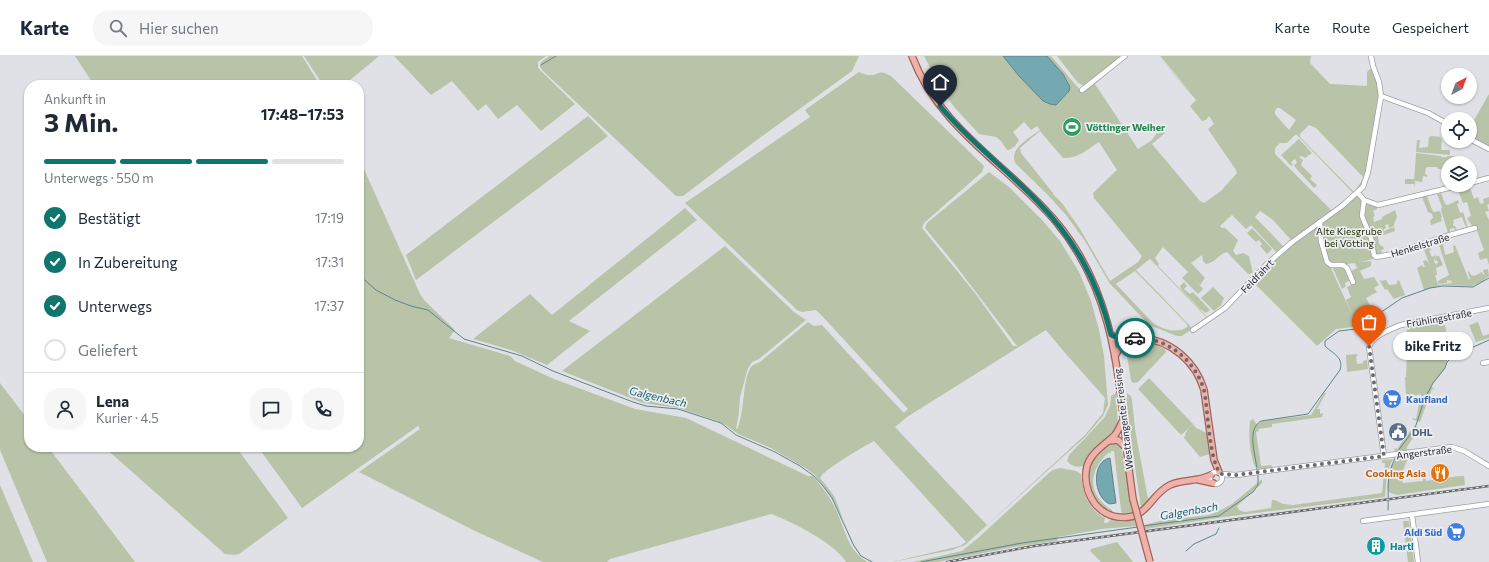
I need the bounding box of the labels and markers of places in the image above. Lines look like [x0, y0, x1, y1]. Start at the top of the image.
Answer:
pin [923, 65, 957, 106]
sports icon: Vöttinger Weiher [1061, 116, 1083, 138]
place label: Vöttinger Weiher [1086, 121, 1165, 133]
pin [1352, 305, 1386, 346]
callout: bike Fritz [1393, 332, 1473, 360]
supermarket icon: Kaufland [1381, 388, 1403, 410]
place label: Kaufland [1406, 393, 1448, 405]
public building icon: DHL [1387, 421, 1409, 443]
place label: DHL [1412, 426, 1433, 438]
restaurant icon: Cooking Asia [1429, 462, 1451, 484]
place label: Cooking Asia [1366, 467, 1426, 479]
supermarket icon: Aldi Süd [1445, 521, 1467, 543]
place label: Aldi Süd [1404, 526, 1442, 538]
building icon: Hartl [1365, 535, 1387, 557]
place label: Hartl [1390, 540, 1414, 552]

